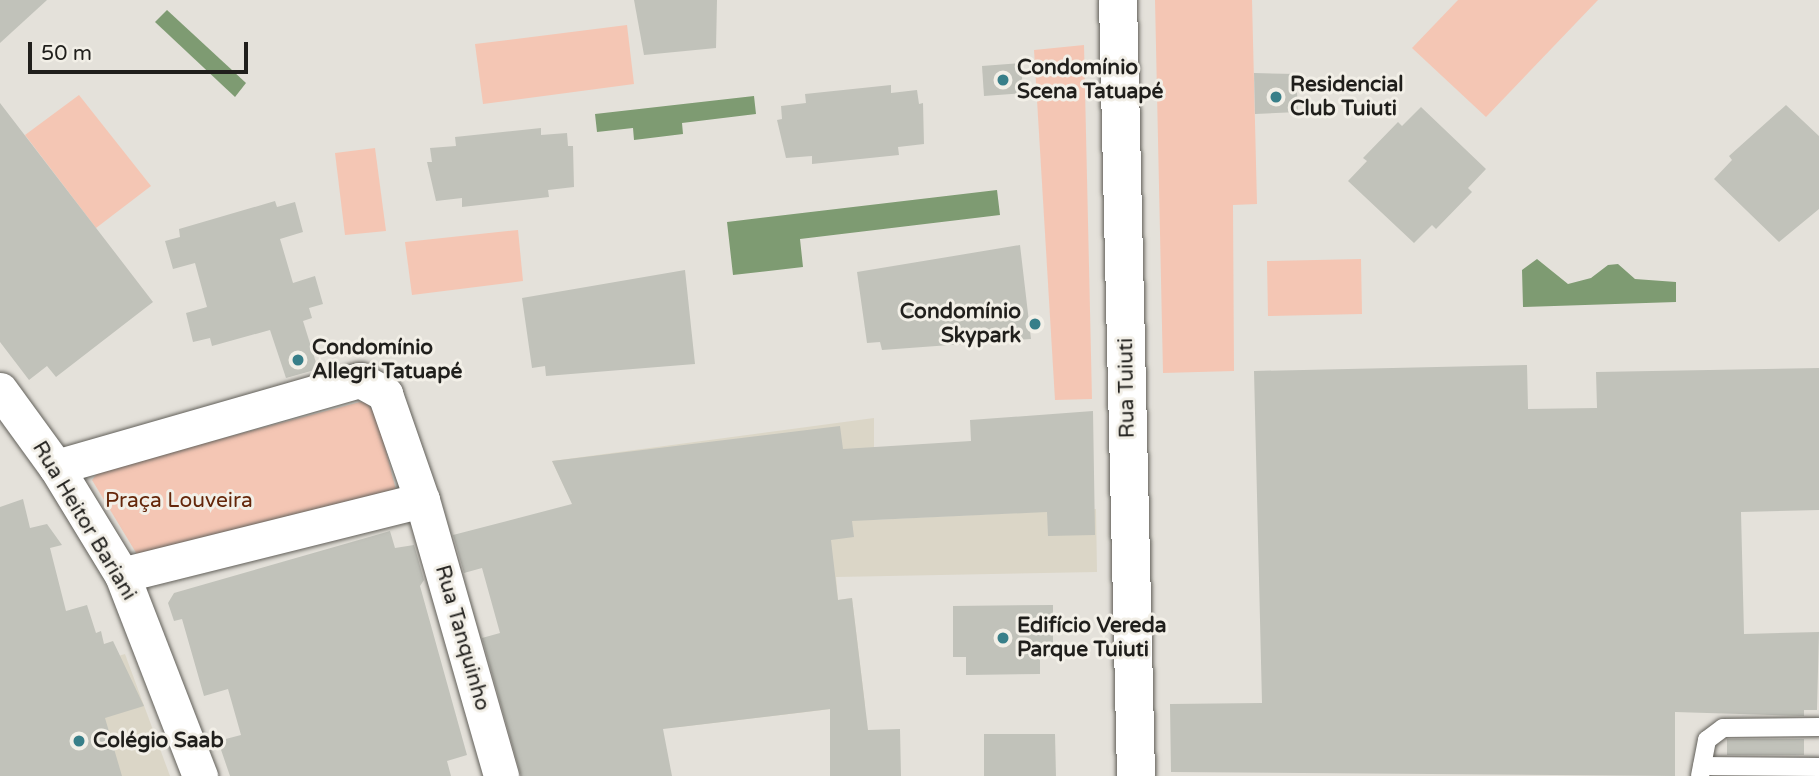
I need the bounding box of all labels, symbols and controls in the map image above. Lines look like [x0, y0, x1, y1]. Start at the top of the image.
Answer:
scale bar [32, 28, 252, 72]
text: 50 m [41, 41, 92, 66]
place label: Condomínio Scena Tatuapé [1017, 55, 1163, 105]
marker: Condomínio Scena Tatuapé [995, 72, 1011, 88]
place label: Residencial Club Tuiuti [1290, 72, 1404, 122]
marker: Residencial Club Tuiuti [1268, 89, 1284, 105]
place label: Condomínio Skypark [900, 299, 1021, 349]
marker: Condomínio Skypark [1027, 316, 1043, 332]
place label: Condomínio Allegri Tatuapé [312, 335, 462, 385]
street label: Rua Tuiuti [1114, 337, 1140, 439]
marker: Condomínio Allegri Tatuapé [290, 352, 306, 368]
street label: Rua Heitor Bariani [27, 437, 141, 605]
park label: Praça Louveira [105, 488, 253, 514]
street label: Rua Tanquinho [429, 562, 495, 714]
place label: Edifício Vereda Parque Tuiuti [1017, 613, 1166, 663]
marker: Edifício Vereda Parque Tuiuti [995, 630, 1011, 646]
place label: Colégio Saab [93, 728, 224, 754]
marker: Colégio Saab [71, 733, 87, 749]

